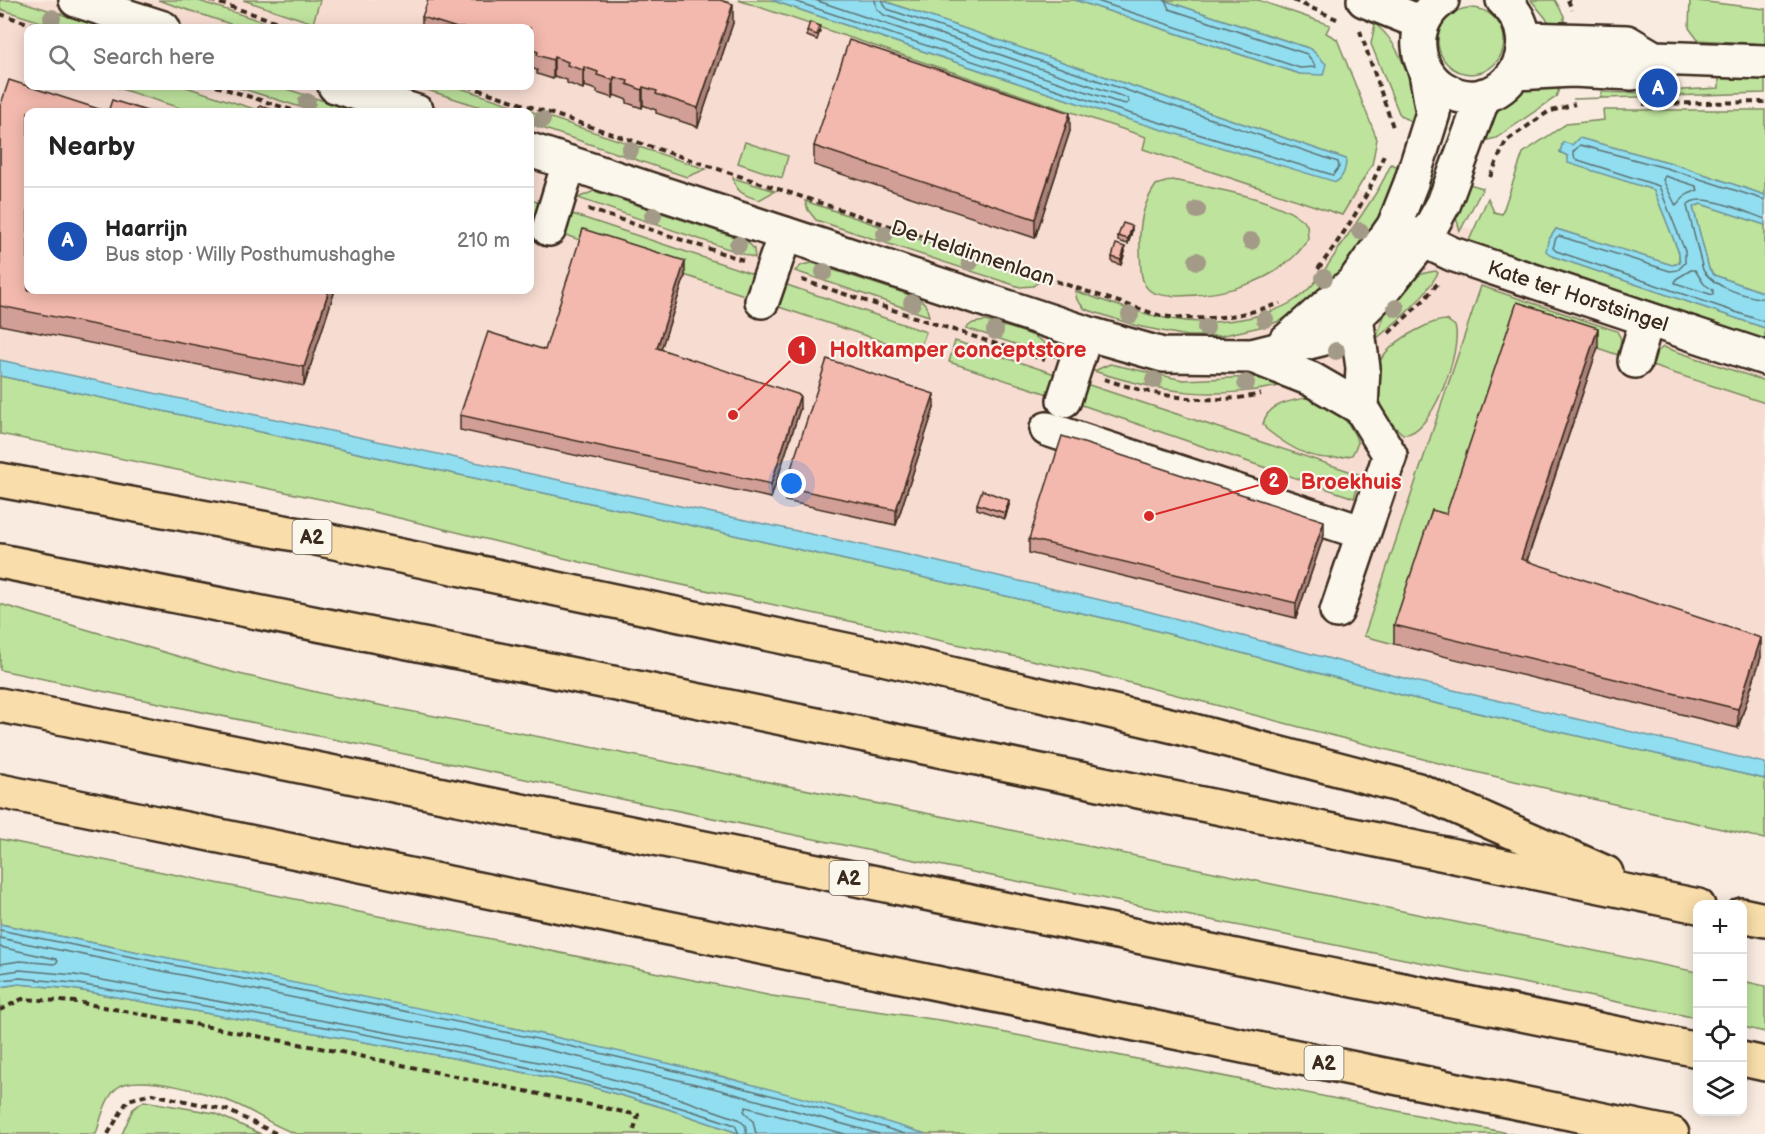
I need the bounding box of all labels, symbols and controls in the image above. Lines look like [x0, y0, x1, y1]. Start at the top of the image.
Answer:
search box [24, 24, 534, 90]
icon: search [45, 41, 78, 74]
text: Search here [93, 44, 215, 71]
pin: A [1638, 66, 1678, 110]
text: Nearby [48, 132, 135, 163]
street label: De Heldinnenlaan [888, 215, 1058, 292]
text: Haarrijn [105, 216, 188, 243]
text: A [61, 229, 74, 253]
text: 210 m [457, 229, 510, 253]
text: Bus stop · Willy Posthumushaghe [105, 243, 395, 267]
street label: Kate ter Horstsingel [1484, 255, 1671, 338]
callout: Holtkamper conceptstore [787, 330, 1098, 370]
text: Holtkamper conceptstore [830, 337, 1086, 364]
text: 1 [798, 340, 806, 361]
callout: Broekhuis [1259, 461, 1414, 501]
your location [777, 469, 806, 498]
text: Broekhuis [1301, 469, 1402, 496]
text: 2 [1269, 471, 1280, 492]
road number: A2 [292, 520, 332, 554]
road number: A2 [830, 861, 868, 895]
map controls [1693, 900, 1747, 1116]
button: + [1693, 900, 1747, 954]
button: − [1693, 954, 1747, 1008]
button: locate [1693, 1008, 1747, 1062]
road number: A2 [1304, 1046, 1344, 1080]
button: layers [1693, 1062, 1747, 1116]

